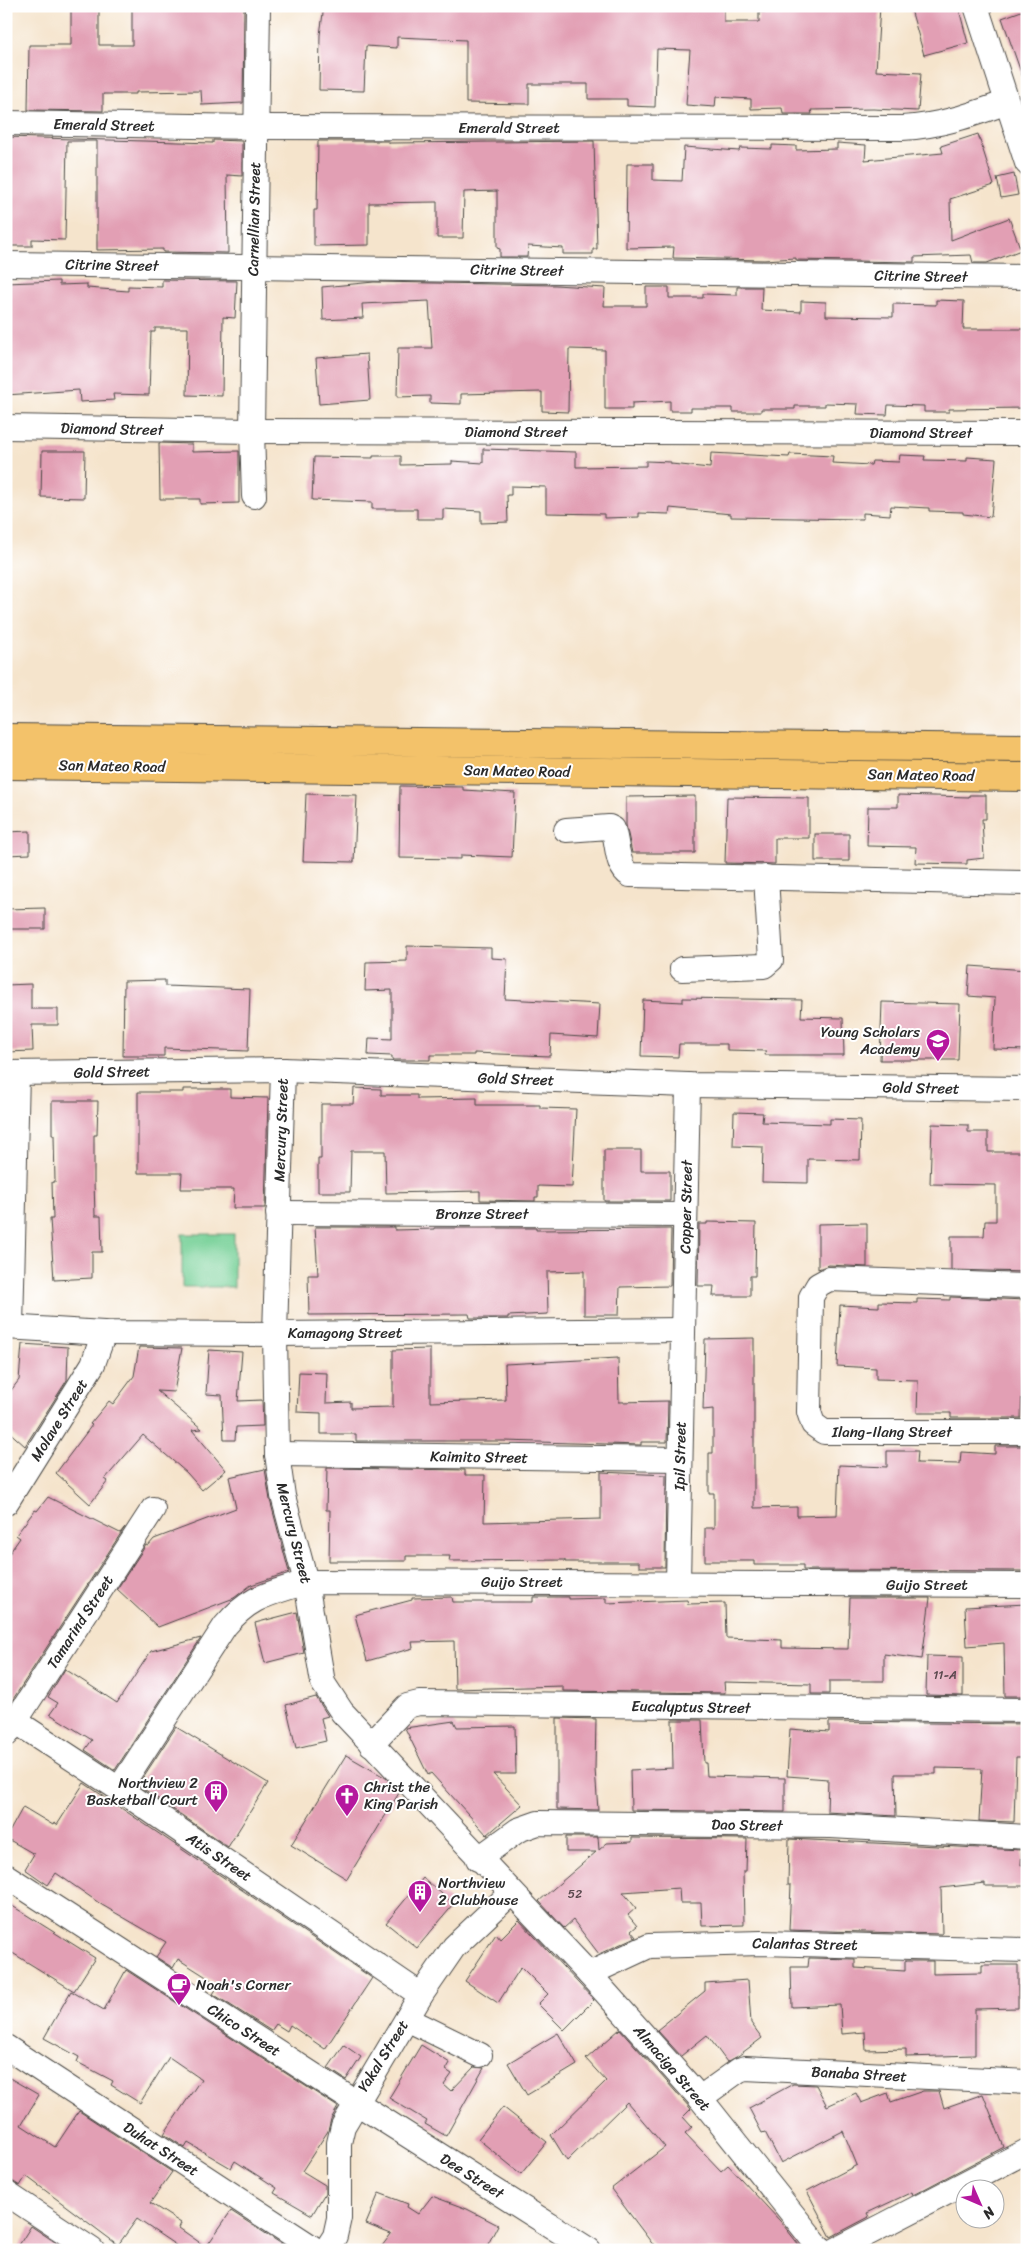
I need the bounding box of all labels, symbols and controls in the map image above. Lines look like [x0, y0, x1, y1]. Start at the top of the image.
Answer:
street label: Emerald Street [53, 111, 155, 139]
street label: Emerald Street [458, 115, 560, 141]
street label: Carnellian Street [240, 161, 268, 276]
street label: Citrine Street [65, 251, 160, 279]
street label: Citrine Street [470, 256, 565, 284]
street label: Citrine Street [874, 262, 969, 290]
street label: Diamond Street [60, 415, 165, 443]
street label: Diamond Street [464, 419, 568, 445]
street label: Diamond Street [869, 420, 973, 446]
street label: San Mateo Road [58, 752, 167, 780]
street label: San Mateo Road [463, 757, 572, 785]
street label: San Mateo Road [867, 761, 976, 789]
place label: Young Scholars Academy [821, 1019, 920, 1062]
school or university icon: Young Scholars Academy [925, 1028, 951, 1062]
street label: Gold Street [73, 1058, 151, 1086]
street label: Gold Street [477, 1065, 555, 1093]
street label: Gold Street [882, 1074, 960, 1102]
street label: Mercury Street [266, 1077, 296, 1182]
street label: Copper Street [672, 1159, 700, 1254]
street label: Bronze Street [435, 1201, 530, 1227]
street label: Kamagong Street [288, 1320, 403, 1346]
street label: Molave Street [23, 1373, 95, 1466]
street label: Ilang-Ilang Street [831, 1419, 953, 1445]
street label: Ipil Street [666, 1421, 694, 1492]
street label: Kaimito Street [430, 1443, 528, 1471]
street label: Mercury Street [269, 1480, 319, 1587]
street label: Tamarind Street [40, 1569, 121, 1674]
street label: Guijo Street [481, 1569, 563, 1595]
street label: Guijo Street [886, 1572, 968, 1598]
house number: 11-A [933, 1664, 957, 1686]
street label: Eucalyptus Street [631, 1693, 752, 1721]
place label: Northview 2 Basketball Court [86, 1770, 198, 1813]
place label: Christ the King Parish [364, 1774, 438, 1817]
building icon: Northview 2 Basketball Court [203, 1779, 229, 1813]
church icon: Christ the King Parish [334, 1783, 360, 1817]
street label: Dao Street [711, 1811, 784, 1839]
street label: Atis Street [180, 1825, 257, 1889]
place label: Northview 2 Clubhouse [438, 1870, 519, 1913]
building icon: Northview 2 Clubhouse [407, 1879, 433, 1913]
house number: 52 [568, 1883, 582, 1905]
street label: Calantas Street [752, 1930, 858, 1958]
cafe icon: Noah's Corner [166, 1972, 192, 2006]
place label: Noah's Corner [196, 1972, 292, 1998]
street label: Chico Street [202, 1996, 286, 2064]
street label: Yakal Street [351, 2014, 416, 2097]
street label: Almaciga Street [626, 2018, 717, 2118]
street label: Banaba Street [811, 2059, 908, 2090]
street label: Duhat Street [118, 2115, 205, 2184]
street label: Dee Street [435, 2146, 510, 2206]
north arrow [956, 2178, 1006, 2228]
text: N [976, 2200, 1002, 2225]

